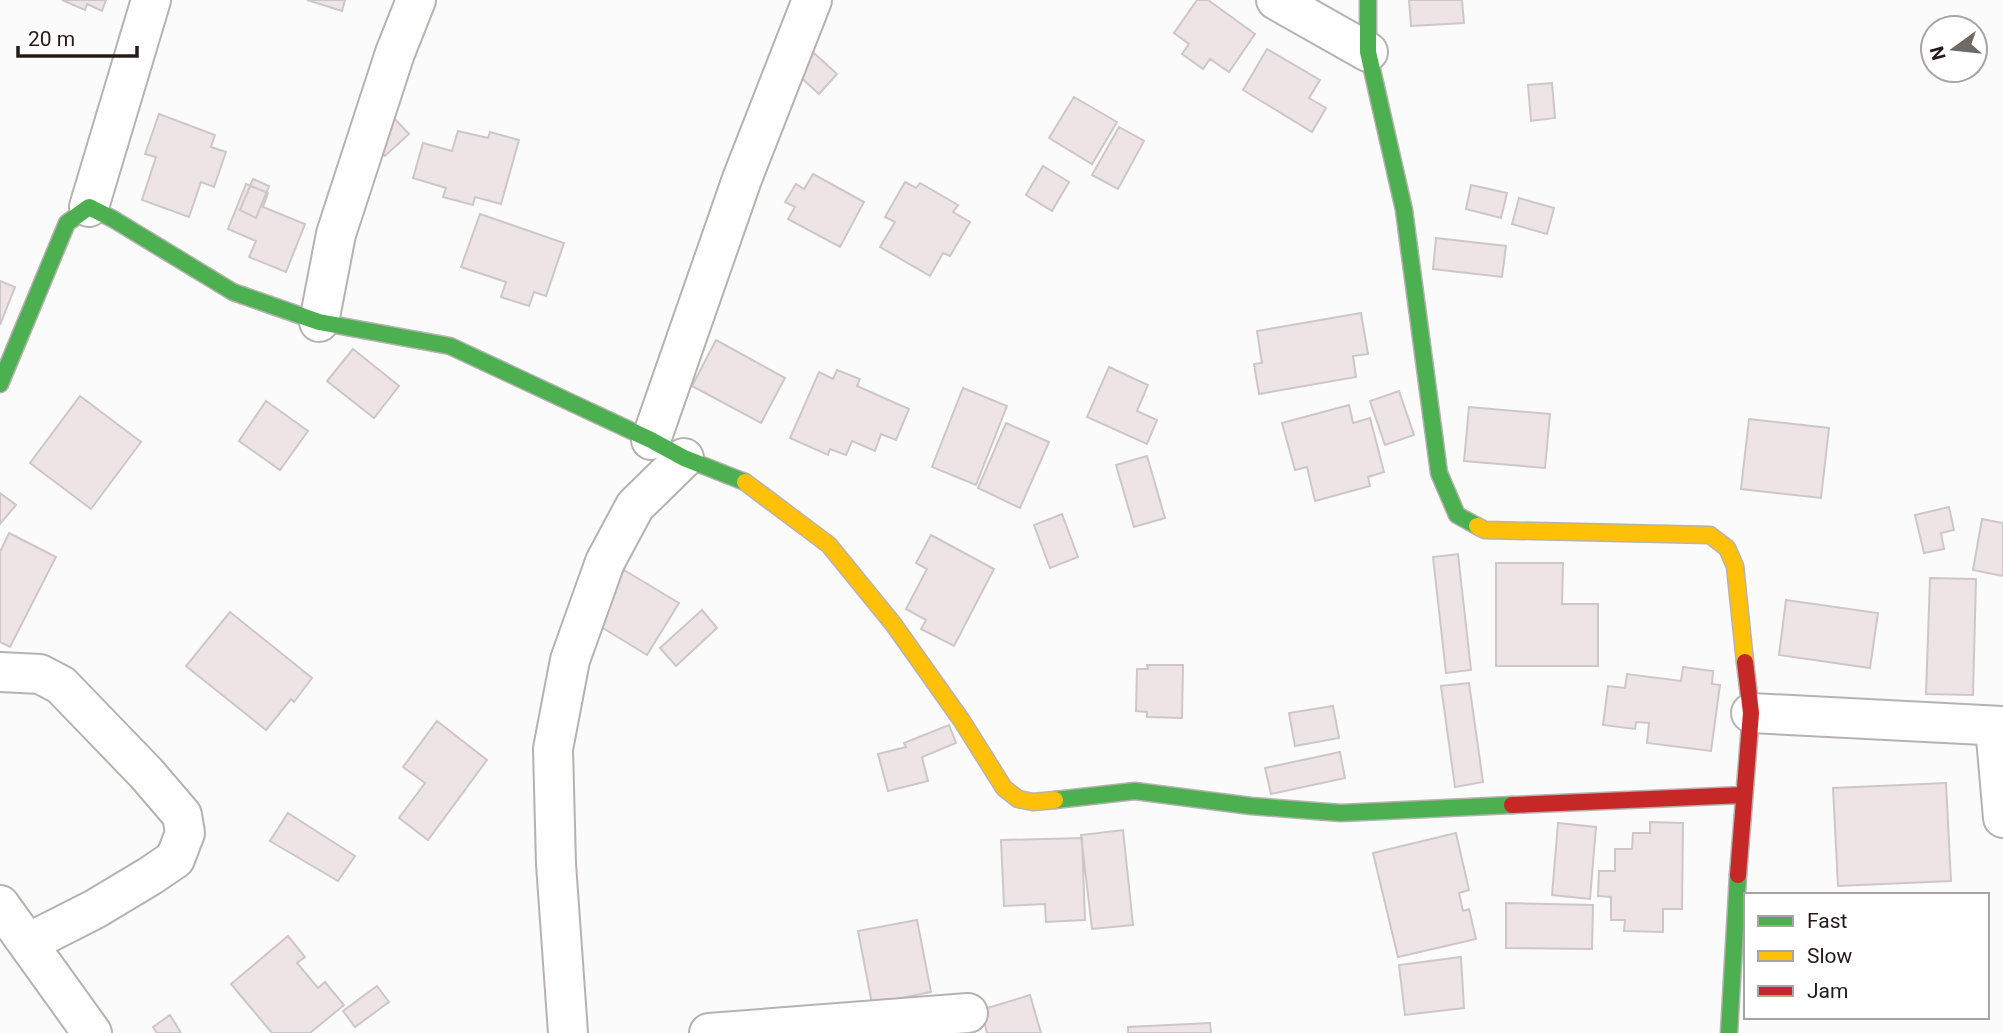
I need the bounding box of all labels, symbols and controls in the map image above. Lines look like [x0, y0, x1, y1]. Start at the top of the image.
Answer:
scale bar [18, 14, 136, 58]
north arrow [1919, 14, 1989, 84]
text: 20 m [28, 27, 75, 51]
text: N [1925, 44, 1951, 63]
legend [1744, 893, 1989, 1019]
text: Fast [1807, 909, 1848, 933]
text: Slow [1807, 944, 1853, 968]
text: Jam [1807, 979, 1848, 1003]

